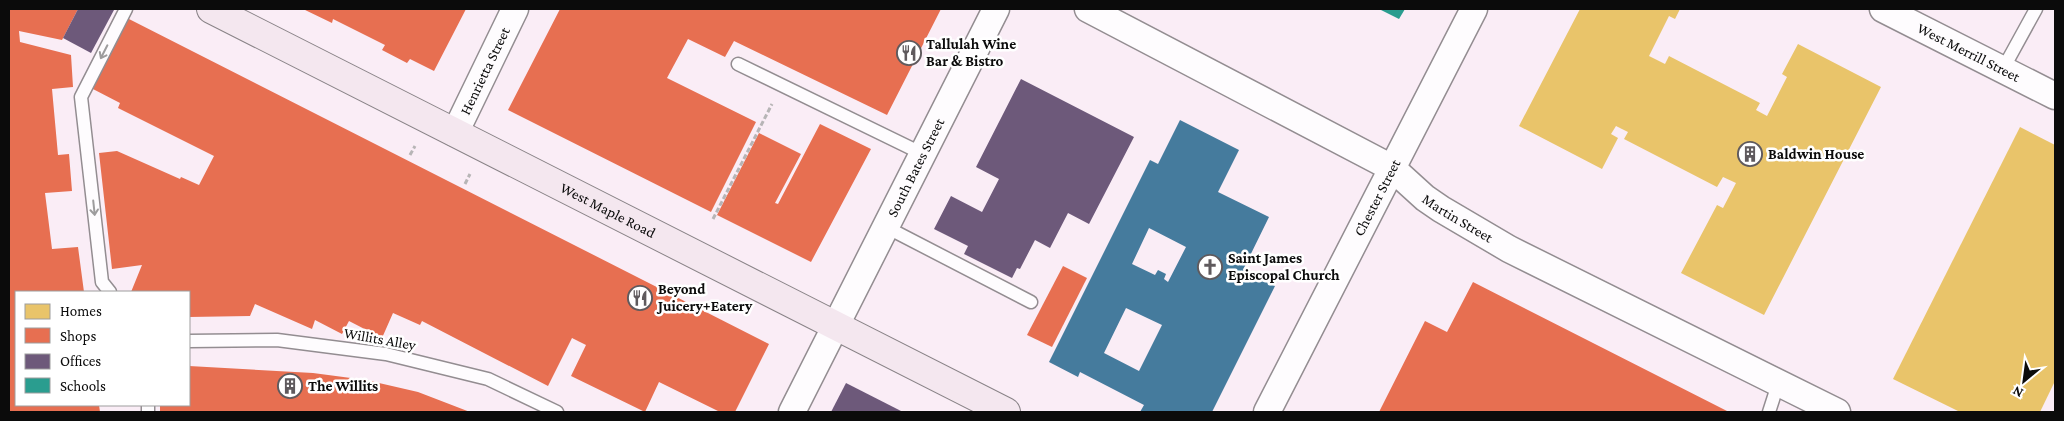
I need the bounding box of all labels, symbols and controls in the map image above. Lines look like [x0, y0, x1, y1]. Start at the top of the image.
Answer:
street label: West Merrill Street [1915, 20, 2024, 85]
street label: Henrietta Street [457, 24, 513, 117]
place label: Tallulah Wine Bar & Bistro [926, 36, 1016, 69]
restaurant icon: Tallulah Wine Bar & Bistro [896, 40, 922, 66]
one-way arrow [99, 44, 108, 59]
street label: South Bates Street [884, 114, 948, 220]
building icon: Baldwin House [1737, 141, 1763, 167]
place label: Baldwin House [1768, 146, 1864, 162]
street label: Chester Street [1351, 156, 1404, 239]
street label: West Maple Road [558, 179, 658, 241]
street label: Martin Street [1419, 191, 1497, 246]
one-way arrow [89, 200, 99, 216]
place label: Saint James Episcopal Church [1228, 250, 1340, 283]
church icon: Saint James Episcopal Church [1197, 254, 1223, 280]
place label: Beyond Juicery+Eatery [656, 281, 753, 314]
restaurant icon: Beyond Juicery+Eatery [627, 285, 653, 311]
legend [15, 291, 190, 406]
text: Homes [60, 303, 102, 319]
street label: Willits Alley [343, 325, 417, 354]
text: Shops [60, 328, 96, 345]
text: Offices [60, 353, 101, 369]
north arrow [1999, 356, 2049, 406]
building icon: The Willits [277, 373, 303, 399]
text: Schools [60, 378, 106, 394]
place label: The Willits [308, 378, 378, 394]
text: N [2009, 383, 2026, 402]

